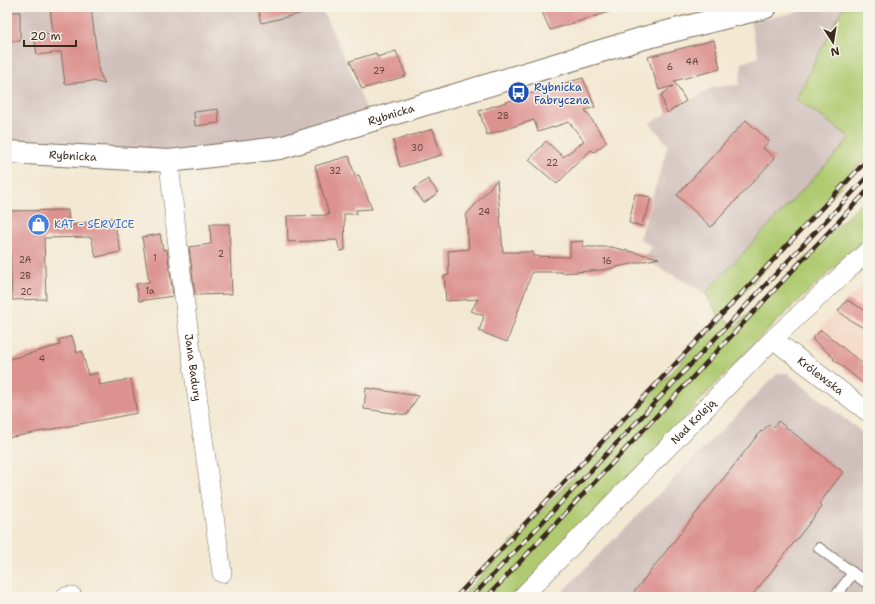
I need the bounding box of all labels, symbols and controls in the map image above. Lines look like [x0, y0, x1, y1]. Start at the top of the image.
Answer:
scale bar [24, 22, 76, 48]
north arrow [813, 22, 853, 62]
text: 20 m [30, 28, 61, 44]
text: N [829, 43, 841, 60]
house number: 4A [686, 56, 699, 68]
house number: 6 [667, 61, 673, 73]
house number: 27 [373, 65, 385, 77]
bus stop icon: Rybnicka Fabryczna [506, 80, 532, 106]
place label: Rybnicka Fabryczna [534, 80, 589, 108]
street label: Rybnicka [366, 100, 416, 129]
house number: 28 [497, 110, 509, 122]
house number: 30 [411, 142, 423, 154]
street label: Rybnicka [49, 147, 97, 164]
house number: 22 [546, 157, 558, 169]
house number: 32 [329, 165, 341, 177]
house number: 24 [478, 206, 490, 218]
shop icon: KAT - SERVICE [25, 211, 51, 237]
place label: KAT - SERVICE [54, 217, 135, 232]
house number: 2 [218, 248, 224, 260]
house number: 1 [153, 252, 157, 264]
house number: 2A [19, 254, 32, 266]
house number: 16 [602, 255, 612, 267]
house number: 2B [19, 270, 31, 282]
house number: 1a [145, 285, 155, 297]
house number: 2C [20, 286, 32, 298]
street label: Jana Badury [181, 333, 205, 402]
house number: 4 [39, 353, 45, 365]
street label: Królewska [794, 353, 847, 398]
street label: Nad Koleją [667, 395, 719, 447]

